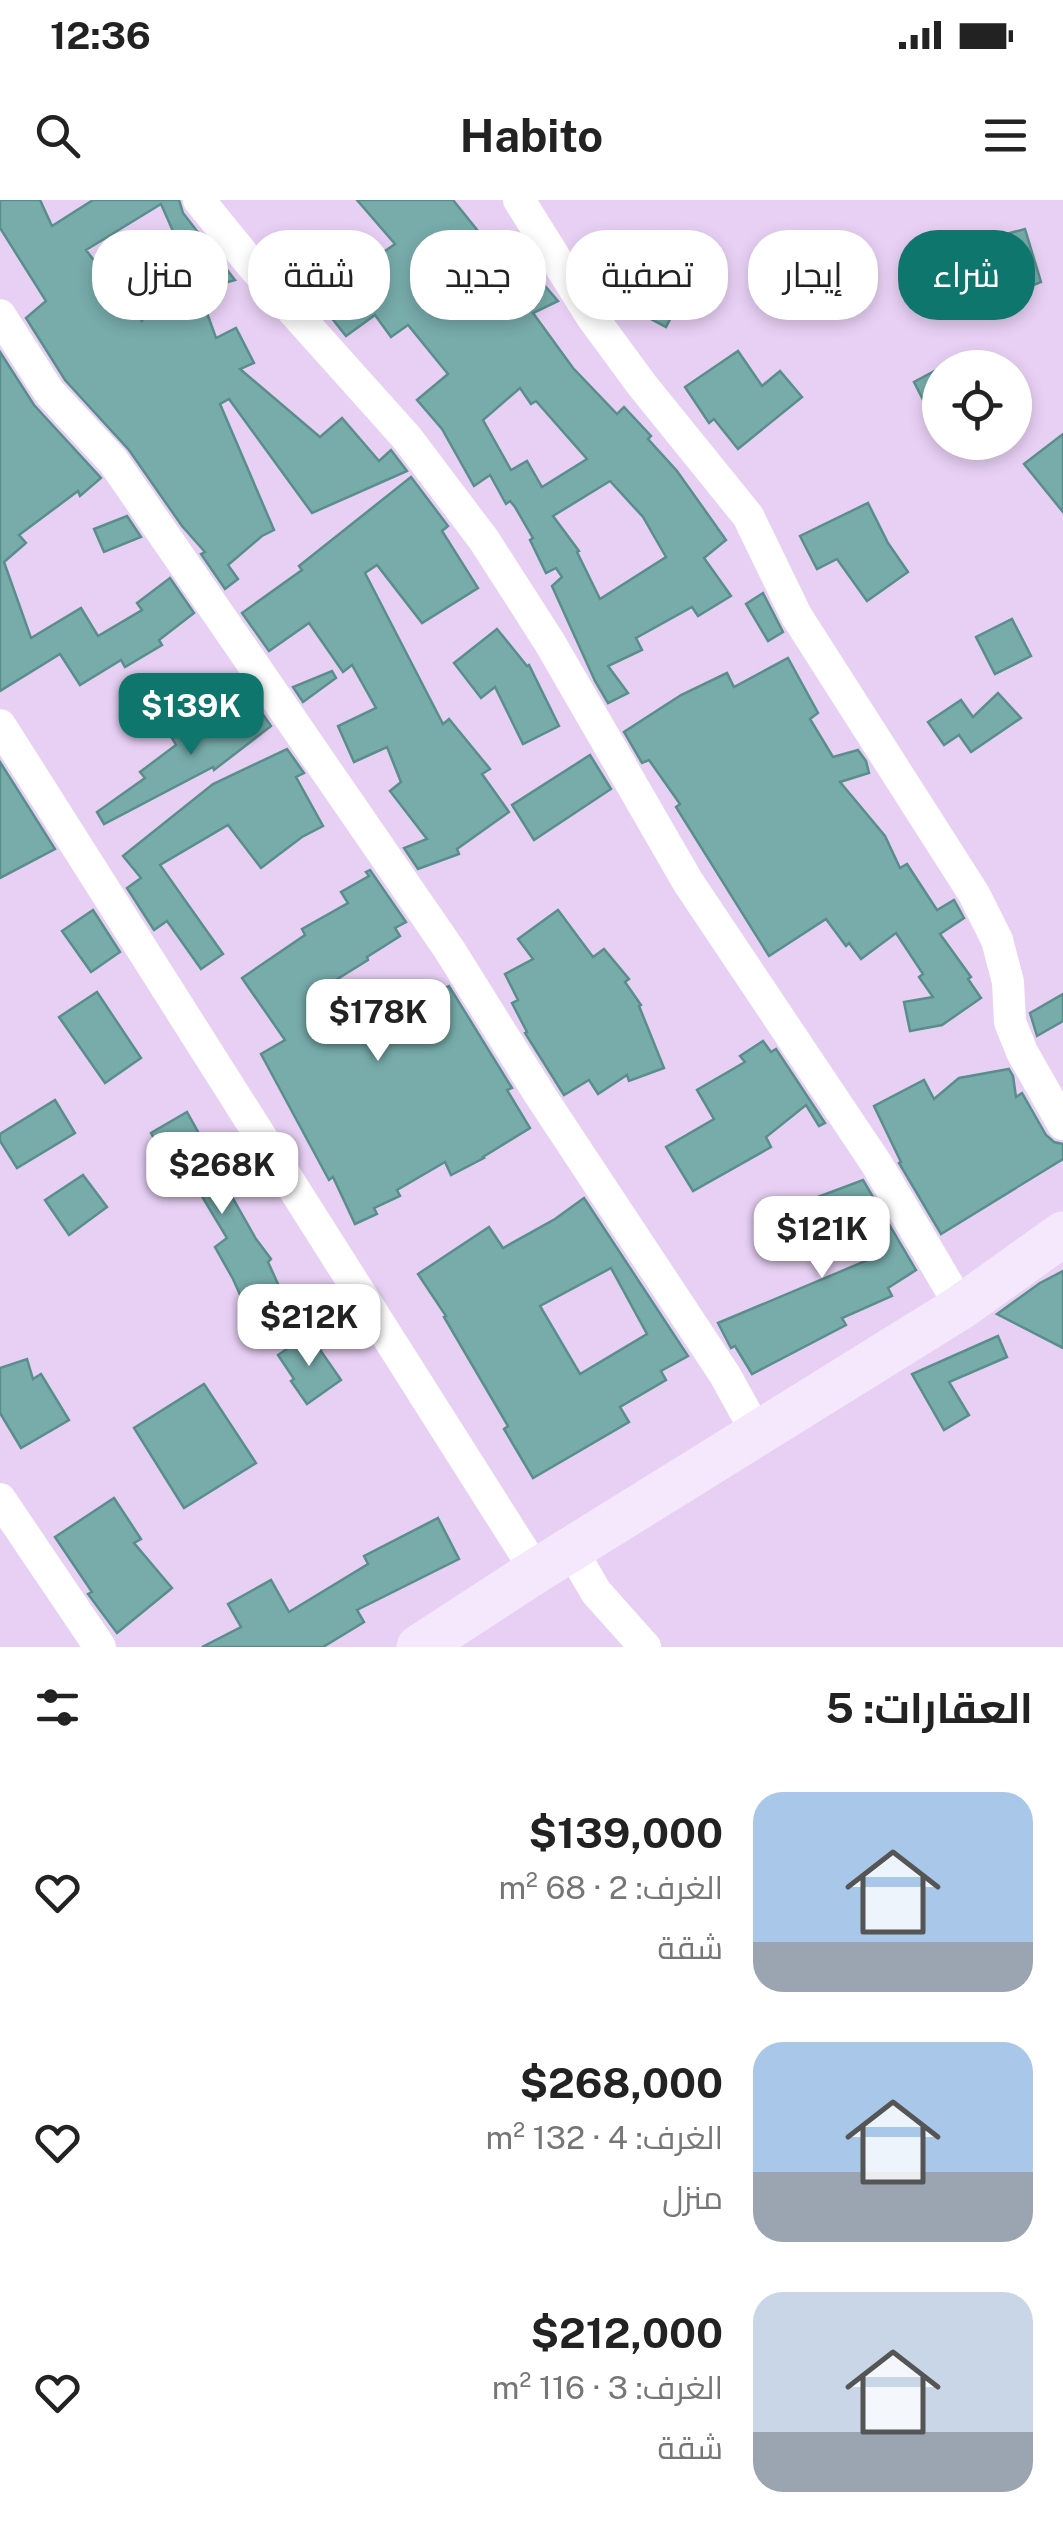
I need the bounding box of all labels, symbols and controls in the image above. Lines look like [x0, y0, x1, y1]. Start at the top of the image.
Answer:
text: 12:36 [50, 13, 151, 58]
icon: search [30, 108, 85, 163]
icon: menu [978, 108, 1033, 163]
text: Habito [460, 109, 603, 162]
chip: منزل [92, 230, 228, 320]
chip: شقة [248, 230, 390, 320]
chip: جديد [410, 230, 546, 320]
chip: تصفية [566, 230, 728, 320]
chip: إيجار [748, 230, 878, 320]
chip: شراء [898, 230, 1035, 320]
map controls [922, 350, 1032, 460]
button: locate [922, 350, 1032, 460]
pin: $139K [121, 673, 261, 758]
text: $139K [141, 687, 241, 724]
pin: $178K [308, 979, 448, 1064]
text: $178K [328, 993, 428, 1030]
pin: $268K [152, 1132, 292, 1217]
text: $268K [168, 1146, 276, 1183]
pin: $121K [752, 1196, 892, 1281]
text: $121K [776, 1210, 868, 1247]
pin: $212K [239, 1284, 379, 1369]
text: $212K [259, 1298, 359, 1335]
icon: filters [30, 1680, 85, 1735]
text: العقارات: 5 [825, 1683, 1033, 1732]
text: $139,000 [528, 1808, 723, 1857]
icon: home [833, 1832, 953, 1952]
icon: heart [30, 1865, 85, 1920]
text: الغرف: 2 · 68 m² [498, 1869, 723, 1906]
text: شقة [658, 1929, 723, 1966]
text: $268,000 [519, 2058, 723, 2107]
icon: home [833, 2082, 953, 2202]
icon: heart [30, 2115, 85, 2170]
text: الغرف: 4 · 132 m² [486, 2119, 723, 2156]
text: منزل [662, 2179, 723, 2216]
text: $212,000 [531, 2308, 723, 2357]
icon: home [833, 2332, 953, 2452]
icon: heart [30, 2365, 85, 2420]
text: الغرف: 3 · 116 m² [492, 2369, 723, 2406]
text: شقة [658, 2429, 723, 2466]

